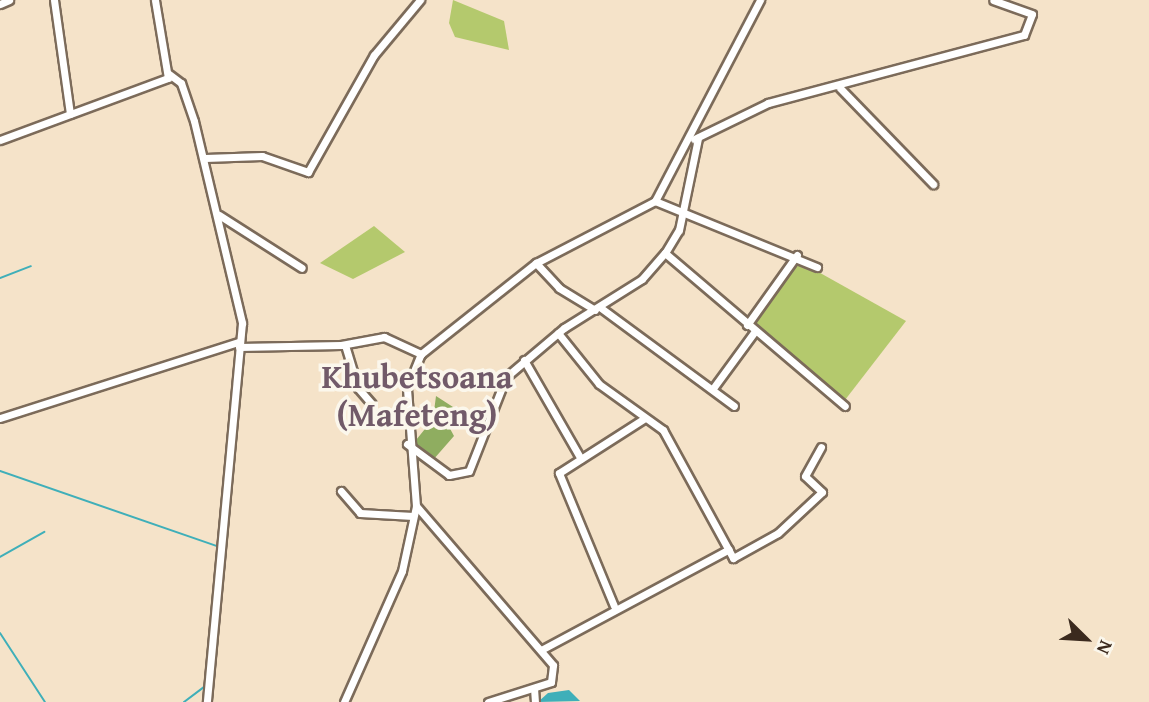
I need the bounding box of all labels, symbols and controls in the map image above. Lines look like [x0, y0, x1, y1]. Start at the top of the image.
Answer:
district label: Khubetsoana (Mafeteng) [321, 357, 513, 435]
north arrow [1051, 604, 1121, 674]
text: N [1090, 636, 1121, 659]

